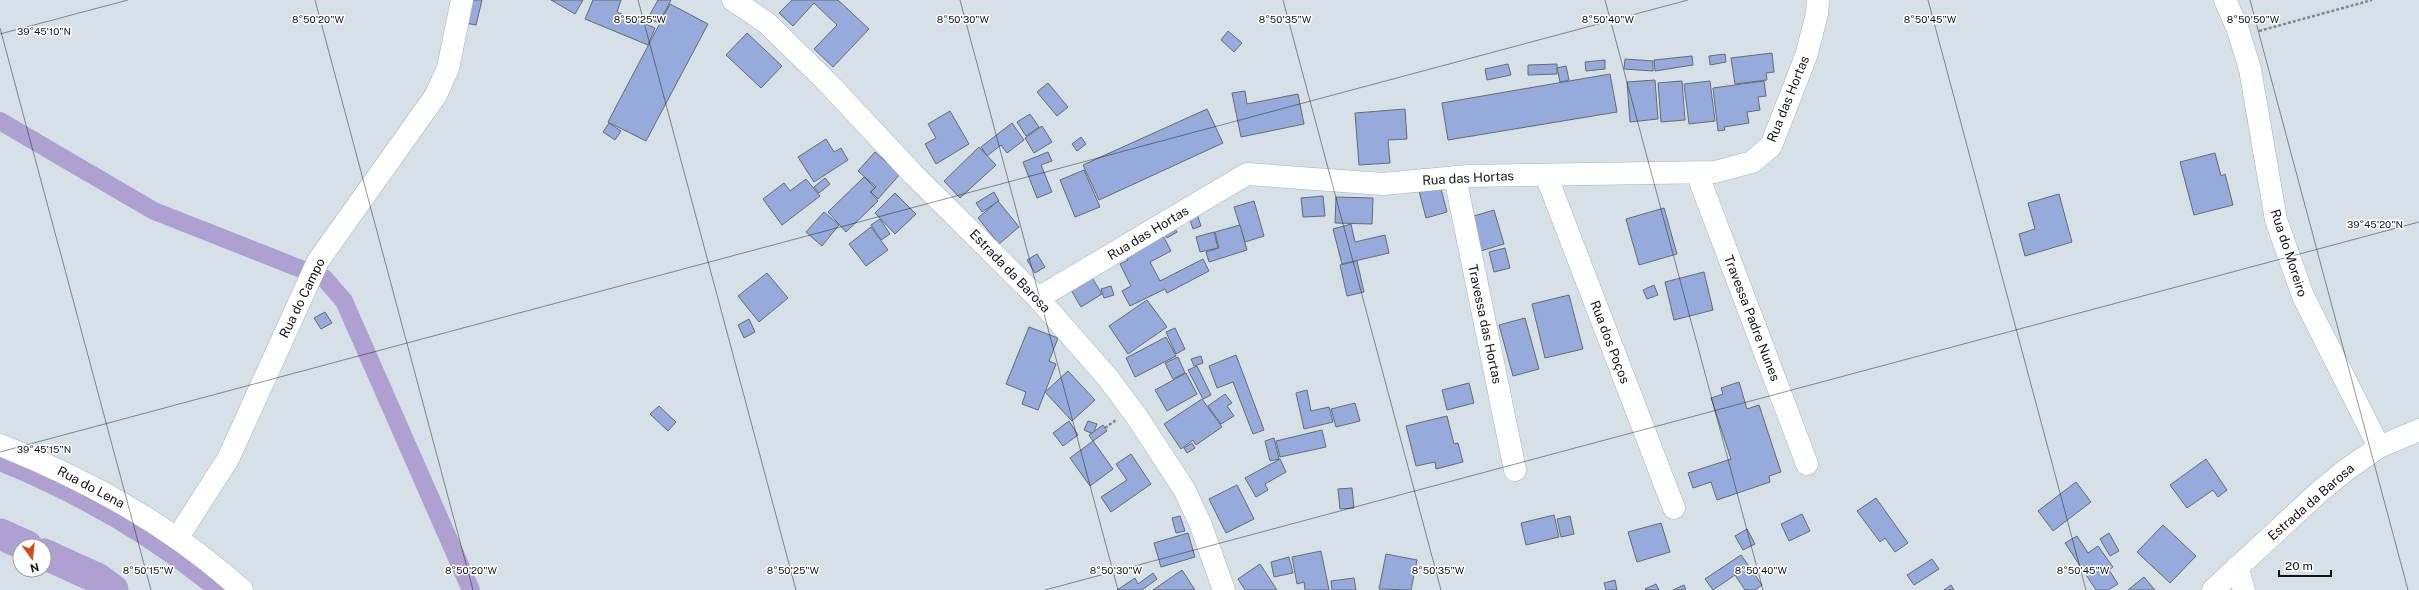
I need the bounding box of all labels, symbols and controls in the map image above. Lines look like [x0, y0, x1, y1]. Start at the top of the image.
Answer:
text: 8°50'20"W [292, 13, 344, 25]
text: 8°50'25"W [614, 13, 667, 25]
text: 8°50'30"W [937, 13, 990, 25]
text: 8°50'35"W [1259, 13, 1312, 25]
text: 8°50'40"W [1582, 13, 1635, 25]
text: 8°50'45"W [1904, 13, 1957, 25]
text: 8°50'50"W [2227, 13, 2280, 25]
text: 39°45'10"N [17, 25, 71, 37]
street label: Rua das Hortas [1764, 54, 1812, 144]
street label: Rua das Hortas [1422, 168, 1514, 188]
street label: Rua das Hortas [1105, 203, 1191, 263]
street label: Rua do Moreiro [2268, 207, 2310, 299]
text: 39°45'20"N [2347, 218, 2403, 230]
street label: Estrada da Barosa [967, 226, 1053, 316]
street label: Travessa Padre Nunes [1721, 253, 1783, 383]
street label: Rua do Campo [276, 256, 328, 340]
street label: Travessa das Hortas [1465, 263, 1505, 385]
street label: Rua dos Poços [1587, 298, 1633, 386]
text: 39°45'15"N [17, 443, 71, 455]
street label: Estrada da Barosa [2265, 460, 2357, 544]
street label: Rua do Lena [55, 463, 127, 511]
north arrow [12, 538, 52, 578]
scale bar [2279, 552, 2331, 578]
text: 20 m [2285, 559, 2313, 573]
text: N [29, 561, 40, 575]
text: 8°50'15"W [123, 564, 174, 576]
text: 8°50'20"W [445, 564, 497, 576]
text: 8°50'25"W [767, 564, 820, 576]
text: 8°50'30"W [1090, 564, 1143, 576]
text: 8°50'35"W [1412, 564, 1465, 576]
text: 8°50'40"W [1735, 564, 1788, 576]
text: 8°50'45"W [2057, 564, 2110, 576]

